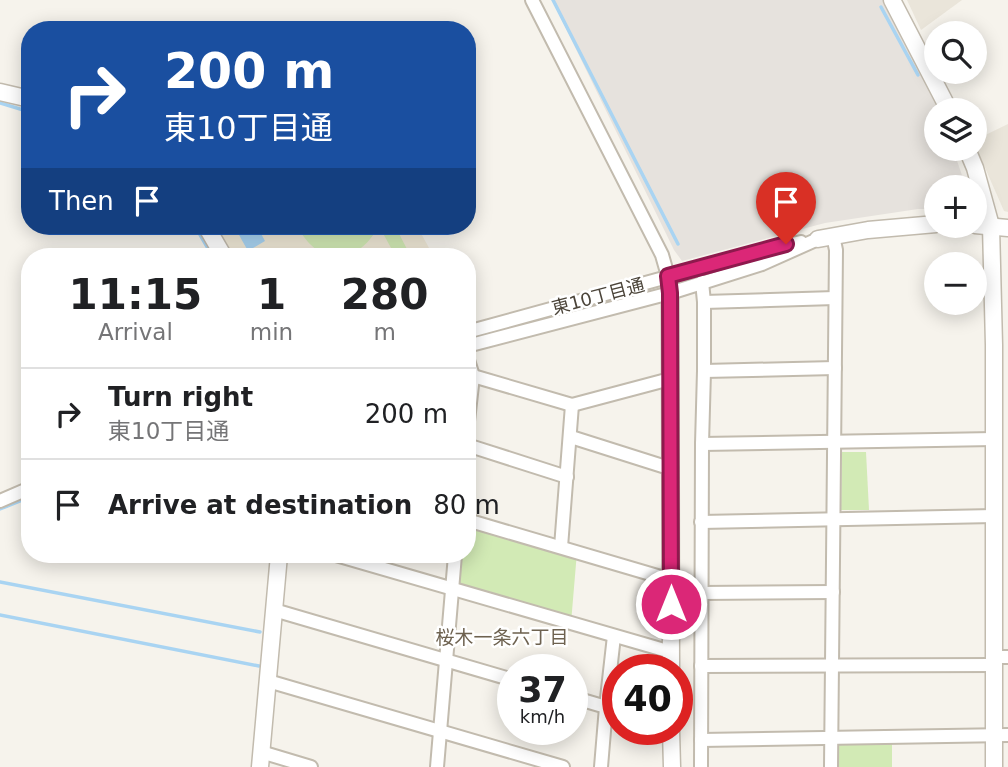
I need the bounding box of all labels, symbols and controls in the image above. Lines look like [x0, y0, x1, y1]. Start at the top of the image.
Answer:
map controls [924, 21, 987, 315]
button: search [924, 21, 987, 84]
text: 200 m [164, 43, 334, 100]
icon: right [49, 49, 140, 140]
button: layers [924, 98, 987, 161]
text: 東10丁目通 [164, 109, 333, 147]
pin [756, 172, 816, 244]
button: + [924, 175, 987, 238]
icon: arrive [128, 182, 166, 220]
icon: arrive [767, 183, 805, 221]
text: Then [49, 186, 114, 216]
button: − [924, 252, 987, 315]
text: 11:15 [69, 270, 202, 319]
text: 1 [257, 270, 286, 319]
text: 280 [341, 270, 428, 319]
street label: 東10丁目通 [549, 274, 647, 318]
text: Arrival [98, 319, 173, 345]
text: min [250, 319, 293, 345]
text: m [373, 319, 396, 345]
text: Turn right [108, 382, 253, 412]
icon: right [49, 395, 87, 433]
text: 200 m [365, 399, 448, 429]
text: 東10丁目通 [108, 418, 229, 444]
icon: arrive [49, 486, 87, 524]
text: Arrive at destination [108, 490, 412, 520]
text: 80 m [433, 490, 500, 520]
position arrow [634, 567, 708, 641]
district label: 桜木一条六丁目 [435, 626, 569, 648]
speed limit sign: 40 [602, 654, 693, 745]
text: 37 [518, 670, 567, 710]
text: km/h [520, 706, 565, 727]

